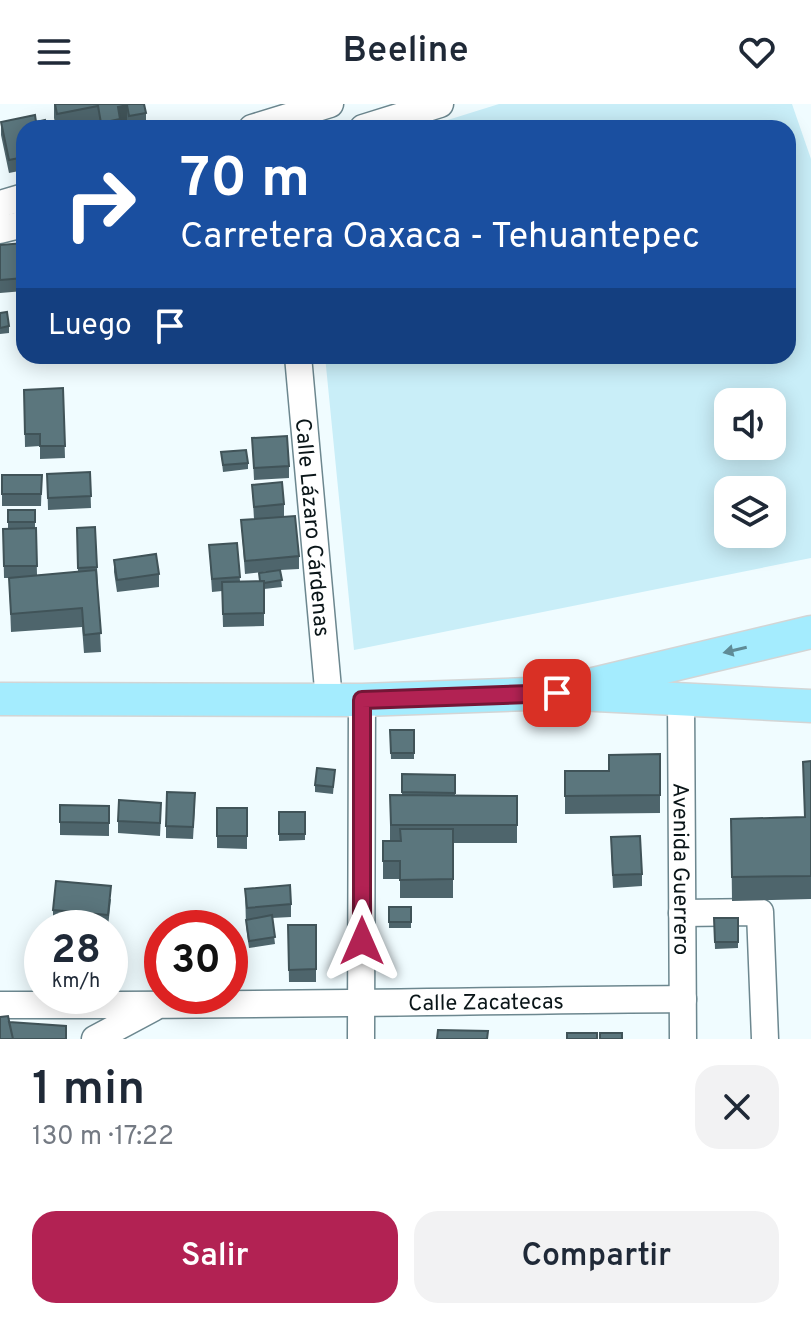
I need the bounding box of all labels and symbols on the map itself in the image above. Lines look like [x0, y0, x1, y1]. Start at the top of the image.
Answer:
street label: Calle Lázaro Cárdenas [288, 417, 334, 638]
one-way arrow [723, 644, 748, 656]
pin [523, 659, 591, 727]
street label: Avenida Guerrero [665, 783, 694, 955]
position arrow [320, 899, 404, 983]
speed limit sign: 30 [144, 910, 248, 1014]
street label: Calle Zacatecas [408, 989, 564, 1018]

